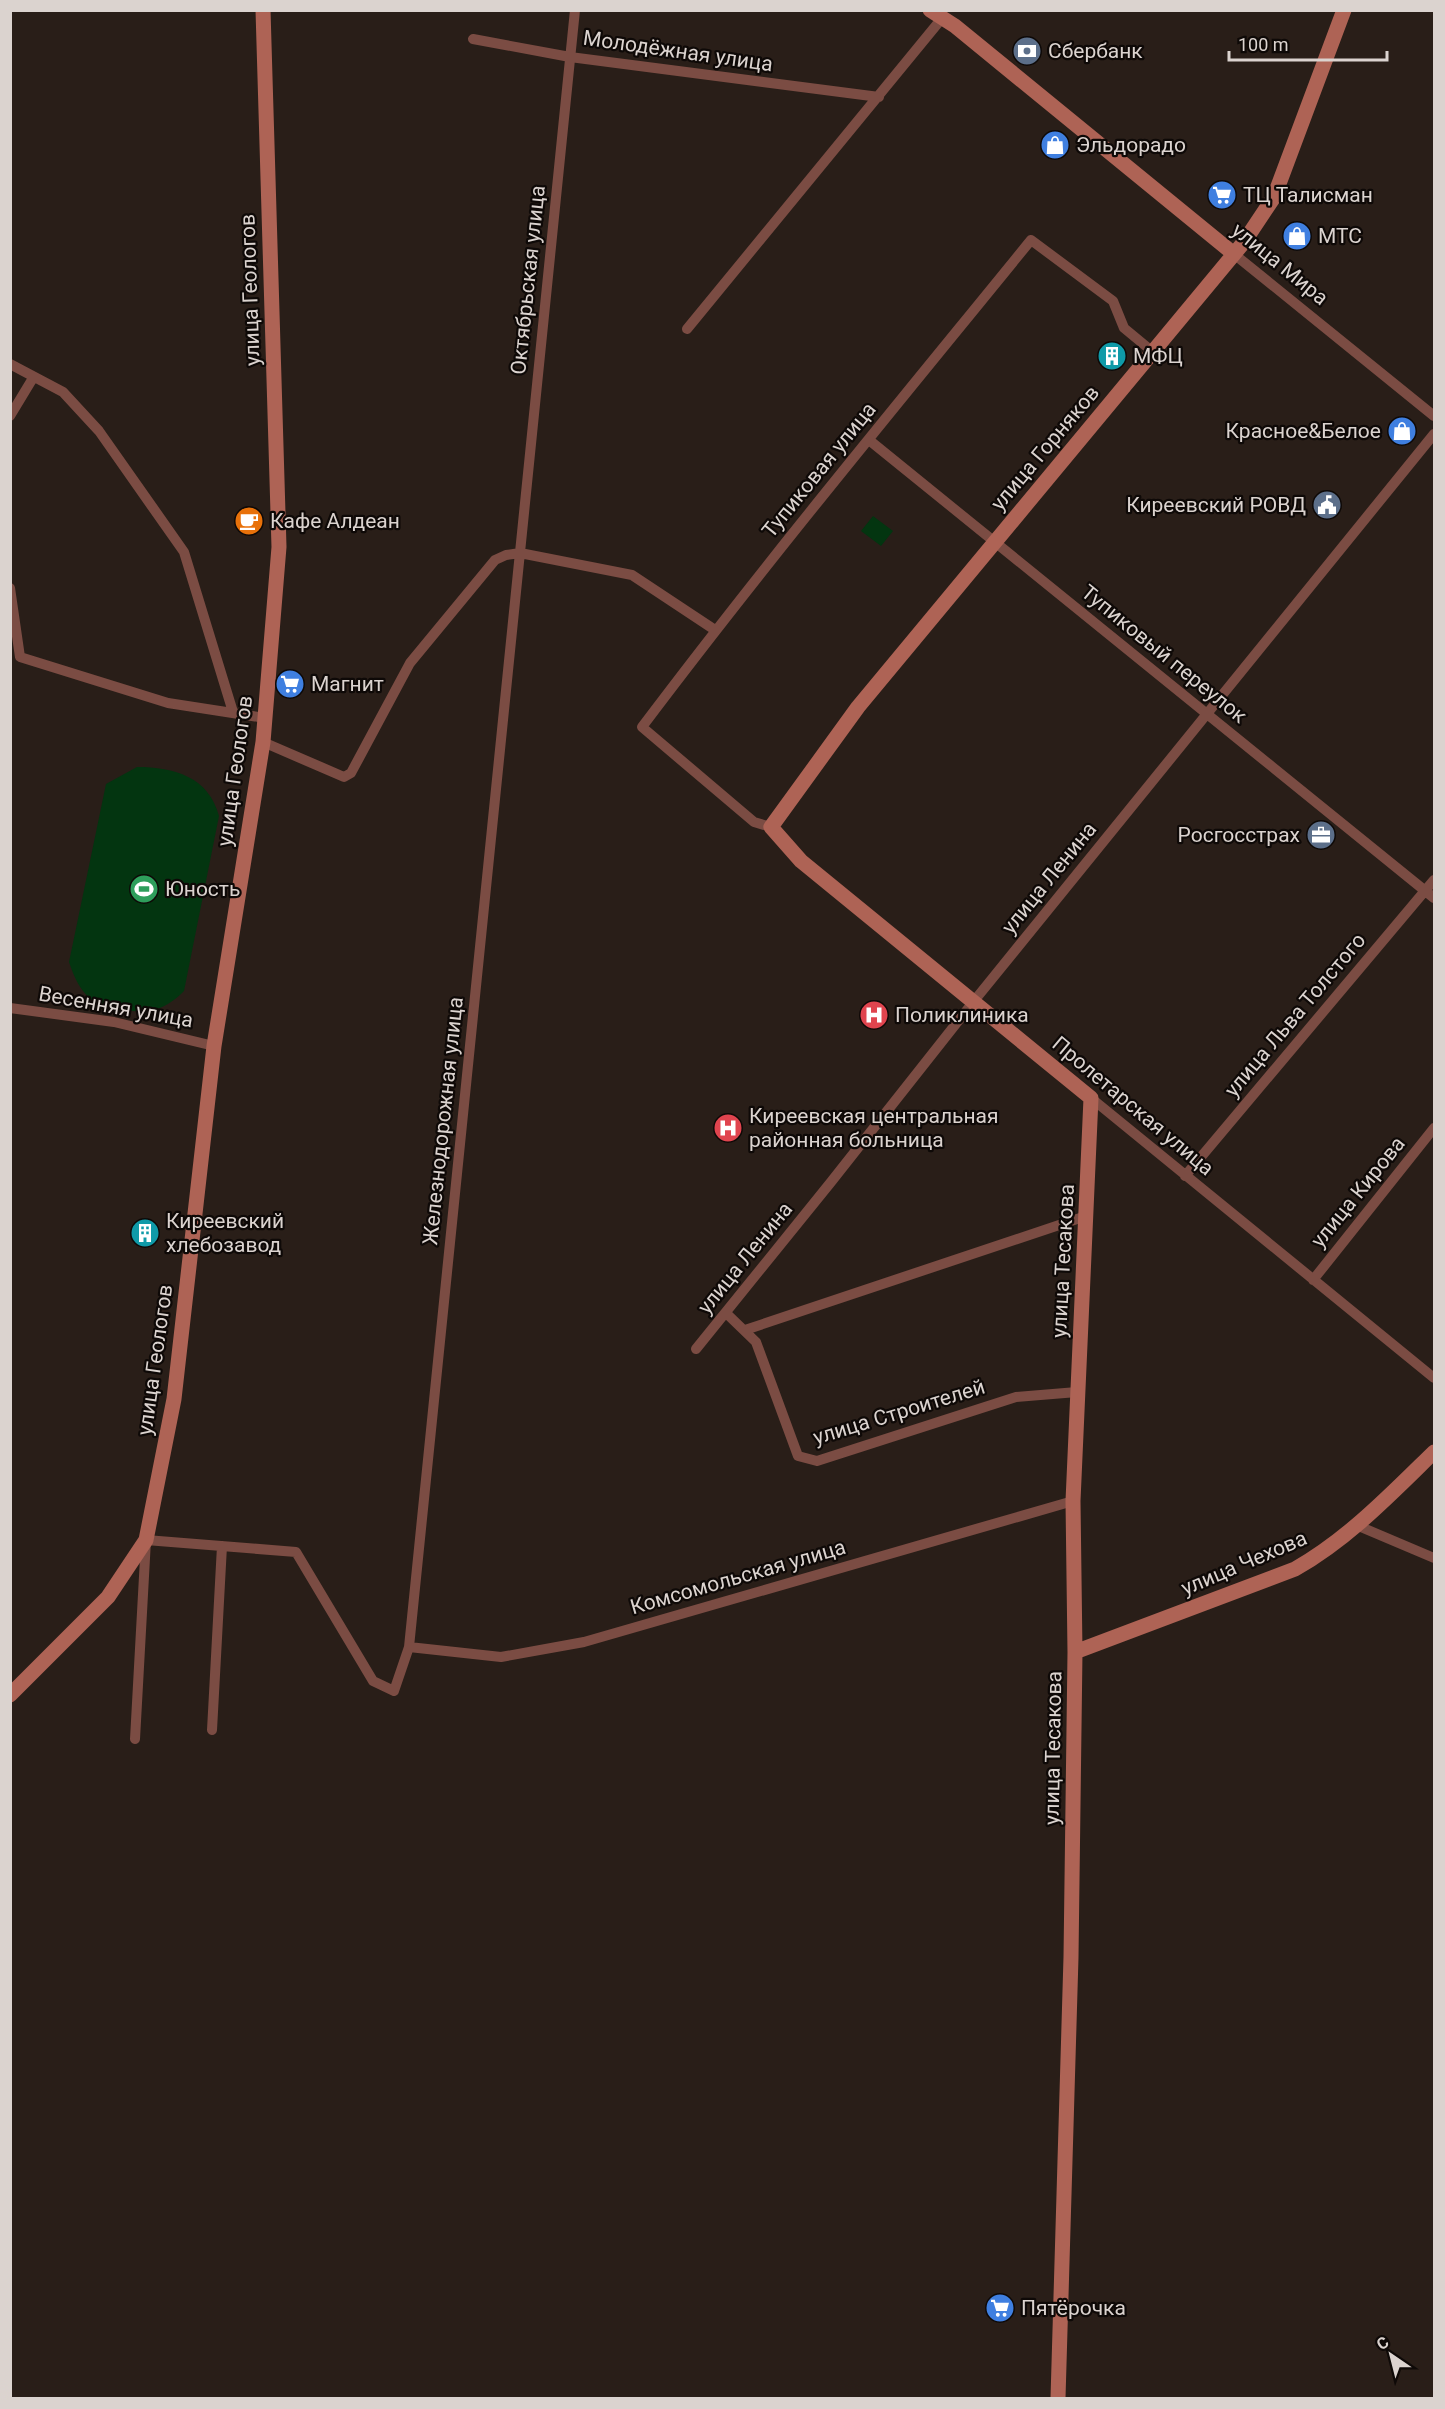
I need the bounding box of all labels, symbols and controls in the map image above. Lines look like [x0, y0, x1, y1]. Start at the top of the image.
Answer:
scale bar [1229, 24, 1386, 62]
street label: Молодёжная улица [582, 26, 774, 76]
text: 100 m [1238, 34, 1289, 55]
bank icon: Сбербанк [1011, 35, 1043, 67]
place label: Сбербанк [1048, 39, 1143, 63]
shop icon: Эльдорадо [1039, 129, 1071, 161]
place label: Эльдорадо [1076, 133, 1186, 157]
supermarket icon: ТЦ Талисман [1206, 179, 1238, 211]
place label: ТЦ Талисман [1243, 183, 1373, 207]
street label: Октябрьская улица [506, 184, 550, 376]
street label: улица Геологов [235, 213, 265, 367]
street label: улица Мира [1227, 218, 1333, 310]
shop icon: МТС [1281, 220, 1313, 252]
place label: МТС [1318, 224, 1362, 248]
building icon: МФЦ [1096, 340, 1128, 372]
place label: МФЦ [1133, 344, 1183, 368]
street label: улица Горняков [986, 381, 1104, 515]
street label: Тупиковая улица [757, 398, 881, 542]
shop icon: Красное&Белое [1386, 415, 1418, 447]
place label: Красное&Белое [1226, 419, 1381, 443]
public building icon: Киреевский РОВД [1311, 489, 1343, 521]
place label: Киреевский РОВД [1126, 493, 1306, 517]
cafe icon: Кафе Алдеан [233, 505, 265, 537]
place label: Кафе Алдеан [270, 509, 400, 533]
street label: Тупиковый переулок [1076, 580, 1252, 728]
supermarket icon: Магнит [274, 668, 306, 700]
place label: Магнит [311, 672, 384, 696]
street label: улица Геологов [213, 694, 257, 848]
street label: улица Ленина [997, 817, 1101, 939]
office icon: Росгосстрах [1305, 819, 1337, 851]
place label: Росгосстрах [1178, 823, 1300, 847]
sports icon: Юность [128, 873, 160, 905]
place label: Юность [165, 877, 240, 901]
street label: улица Льва Толстого [1220, 928, 1370, 1102]
street label: Весенняя улица [37, 982, 195, 1032]
street label: Железнодорожная улица [418, 996, 468, 1246]
hospital icon: Поликлиника [858, 999, 890, 1031]
place label: Поликлиника [895, 1003, 1029, 1027]
street label: Пролетарская улица [1048, 1032, 1218, 1180]
place label: Киреевская центральная районная больница [749, 1104, 999, 1152]
hospital icon: Киреевская центральная районная больница [712, 1112, 744, 1144]
street label: улица Кирова [1306, 1132, 1410, 1252]
street label: улица Тесакова [1047, 1183, 1079, 1339]
street label: улица Ленина [693, 1197, 797, 1319]
place label: Киреевский хлебозавод [166, 1209, 284, 1257]
building icon: Киреевский хлебозавод [129, 1217, 161, 1249]
street label: улица Геологов [133, 1283, 177, 1437]
street label: улица Строителей [810, 1374, 988, 1450]
street label: улица Чехова [1178, 1526, 1310, 1600]
street label: Комсомольская улица [628, 1535, 848, 1619]
street label: улица Тесакова [1040, 1671, 1066, 1825]
supermarket icon: Пятёрочка [984, 2292, 1016, 2324]
place label: Пятёрочка [1021, 2296, 1126, 2320]
north arrow [1361, 2325, 1421, 2385]
text: С [1373, 2332, 1392, 2354]

